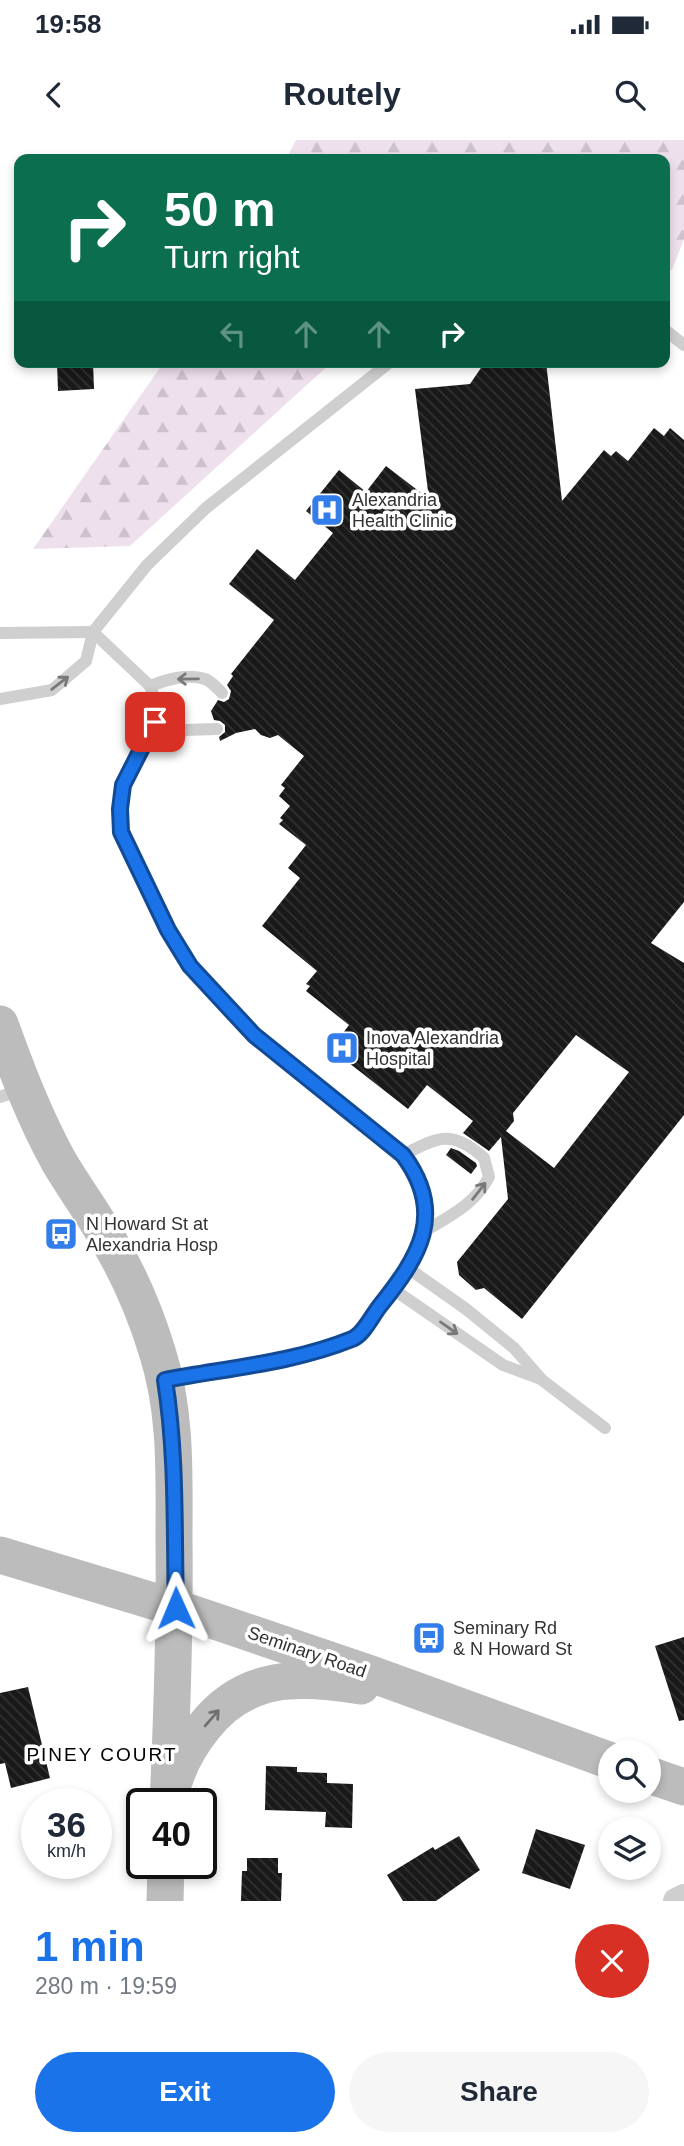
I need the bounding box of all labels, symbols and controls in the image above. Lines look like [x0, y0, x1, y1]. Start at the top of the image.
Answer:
text: 19:58 [35, 9, 102, 39]
icon: back [35, 76, 73, 114]
text: Routely [283, 76, 401, 112]
icon: search [611, 76, 649, 114]
icon: right [49, 182, 140, 273]
text: 50 m [164, 182, 276, 236]
text: Turn right [164, 239, 300, 275]
icon: left [214, 315, 252, 353]
icon: ahead [287, 315, 325, 353]
icon: ahead [360, 315, 398, 353]
icon: right [433, 315, 471, 353]
place label: Alexandria Health Clinic [352, 490, 453, 531]
hospital icon: Alexandria Health Clinic [308, 491, 346, 529]
one-way arrow [177, 672, 200, 685]
one-way arrow [51, 675, 69, 690]
pin [125, 692, 185, 752]
icon: arrive [136, 703, 174, 741]
place label: Inova Alexandria Hospital [366, 1028, 500, 1069]
hospital icon: Inova Alexandria Hospital [323, 1029, 361, 1067]
one-way arrow [472, 1182, 487, 1200]
place label: N Howard St at Alexandria Hosp [86, 1214, 218, 1255]
bus stop icon: N Howard St at Alexandria Hosp [42, 1215, 80, 1253]
one-way arrow [439, 1321, 458, 1335]
position arrow [139, 1571, 213, 1645]
place label: Seminary Rd & N Howard St [453, 1618, 572, 1659]
bus stop icon: Seminary Rd & N Howard St [410, 1619, 448, 1657]
street label: Seminary Road [245, 1622, 369, 1682]
one-way arrow [204, 1709, 220, 1727]
map controls [598, 1740, 661, 1880]
button: search [598, 1740, 661, 1803]
district label: PINEY COURT [26, 1744, 178, 1765]
speed limit sign: 40 [126, 1788, 217, 1879]
text: 36 [47, 1805, 86, 1844]
button: layers [598, 1817, 661, 1880]
text: km/h [47, 1841, 86, 1861]
text: 1 min [35, 1923, 145, 1970]
button: close [575, 1924, 649, 1998]
text: 280 m · 19:59 [35, 1973, 177, 1999]
button: Exit [35, 2052, 335, 2132]
button: Share [349, 2052, 649, 2132]

